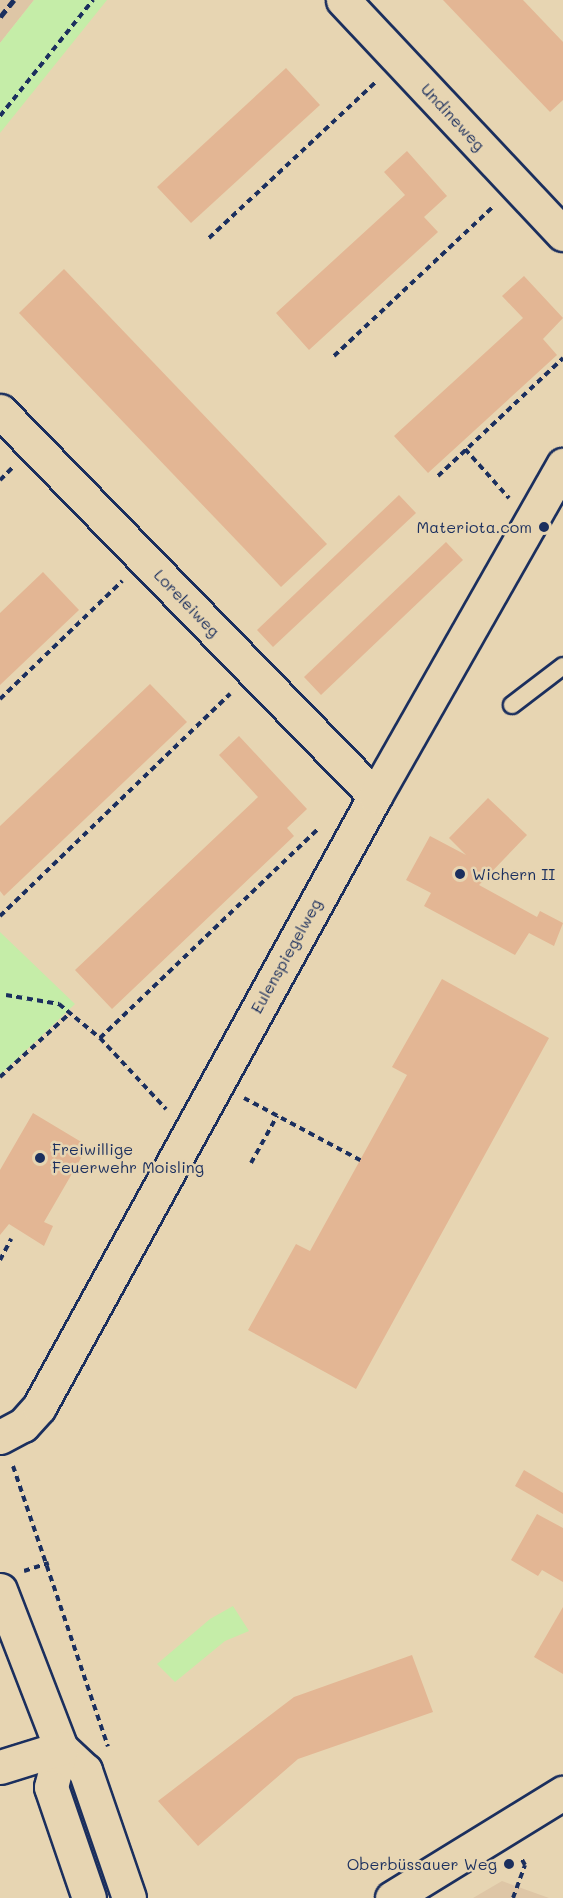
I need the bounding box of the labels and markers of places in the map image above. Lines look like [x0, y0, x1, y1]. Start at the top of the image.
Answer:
place label: Materiota.com [417, 517, 532, 537]
marker: Materiota.com [537, 520, 551, 534]
place label: Wichern II [472, 864, 555, 884]
marker: Wichern II [453, 867, 467, 881]
place label: Freiwillige Feuerwehr Moisling [52, 1139, 204, 1177]
marker: Freiwillige Feuerwehr Moisling [33, 1151, 47, 1165]
place label: Oberbüssauer Weg [347, 1854, 497, 1874]
marker: Oberbüssauer Weg [502, 1857, 516, 1871]

